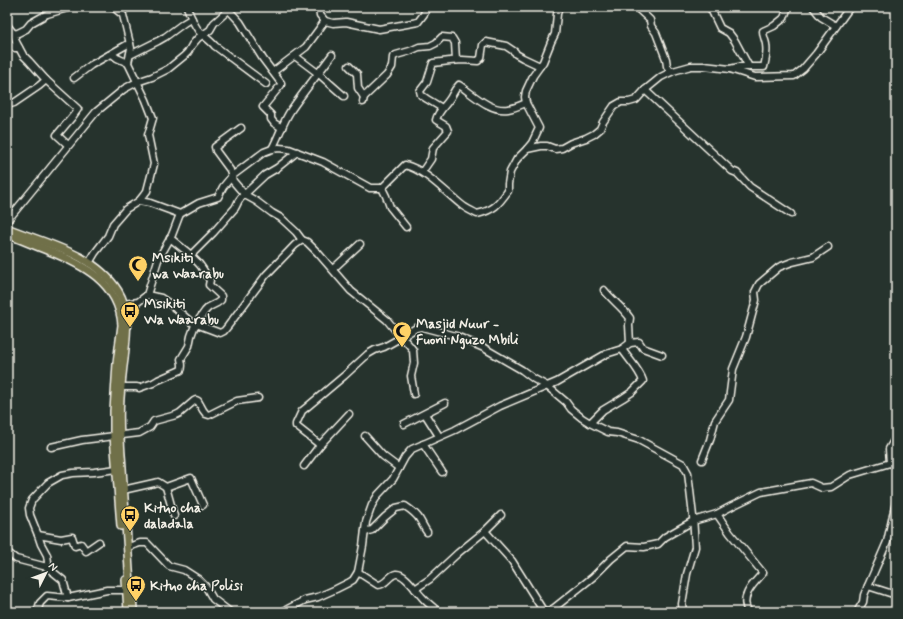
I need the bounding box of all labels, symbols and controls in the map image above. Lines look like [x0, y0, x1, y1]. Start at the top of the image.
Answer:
place label: Msikiti wa Waarabu [152, 249, 224, 283]
mosque icon: Msikiti wa Waarabu [127, 254, 149, 282]
place label: Msikiti Wa Waarabu [143, 295, 219, 329]
bus stop icon: Msikiti Wa Waarabu [119, 300, 141, 328]
place label: Masjid Nuur - Fuoni Nguzo Mbili [416, 315, 518, 350]
mosque icon: Masjid Nuur - Fuoni Nguzo Mbili [391, 320, 413, 348]
place label: Kituo cha daladala [144, 499, 201, 533]
bus stop icon: Kituo cha daladala [119, 504, 141, 532]
north arrow [26, 553, 66, 593]
text: N [45, 560, 60, 574]
bus stop icon: Kituo cha Polisi [125, 574, 147, 602]
place label: Kituo cha Polisi [150, 577, 243, 595]

